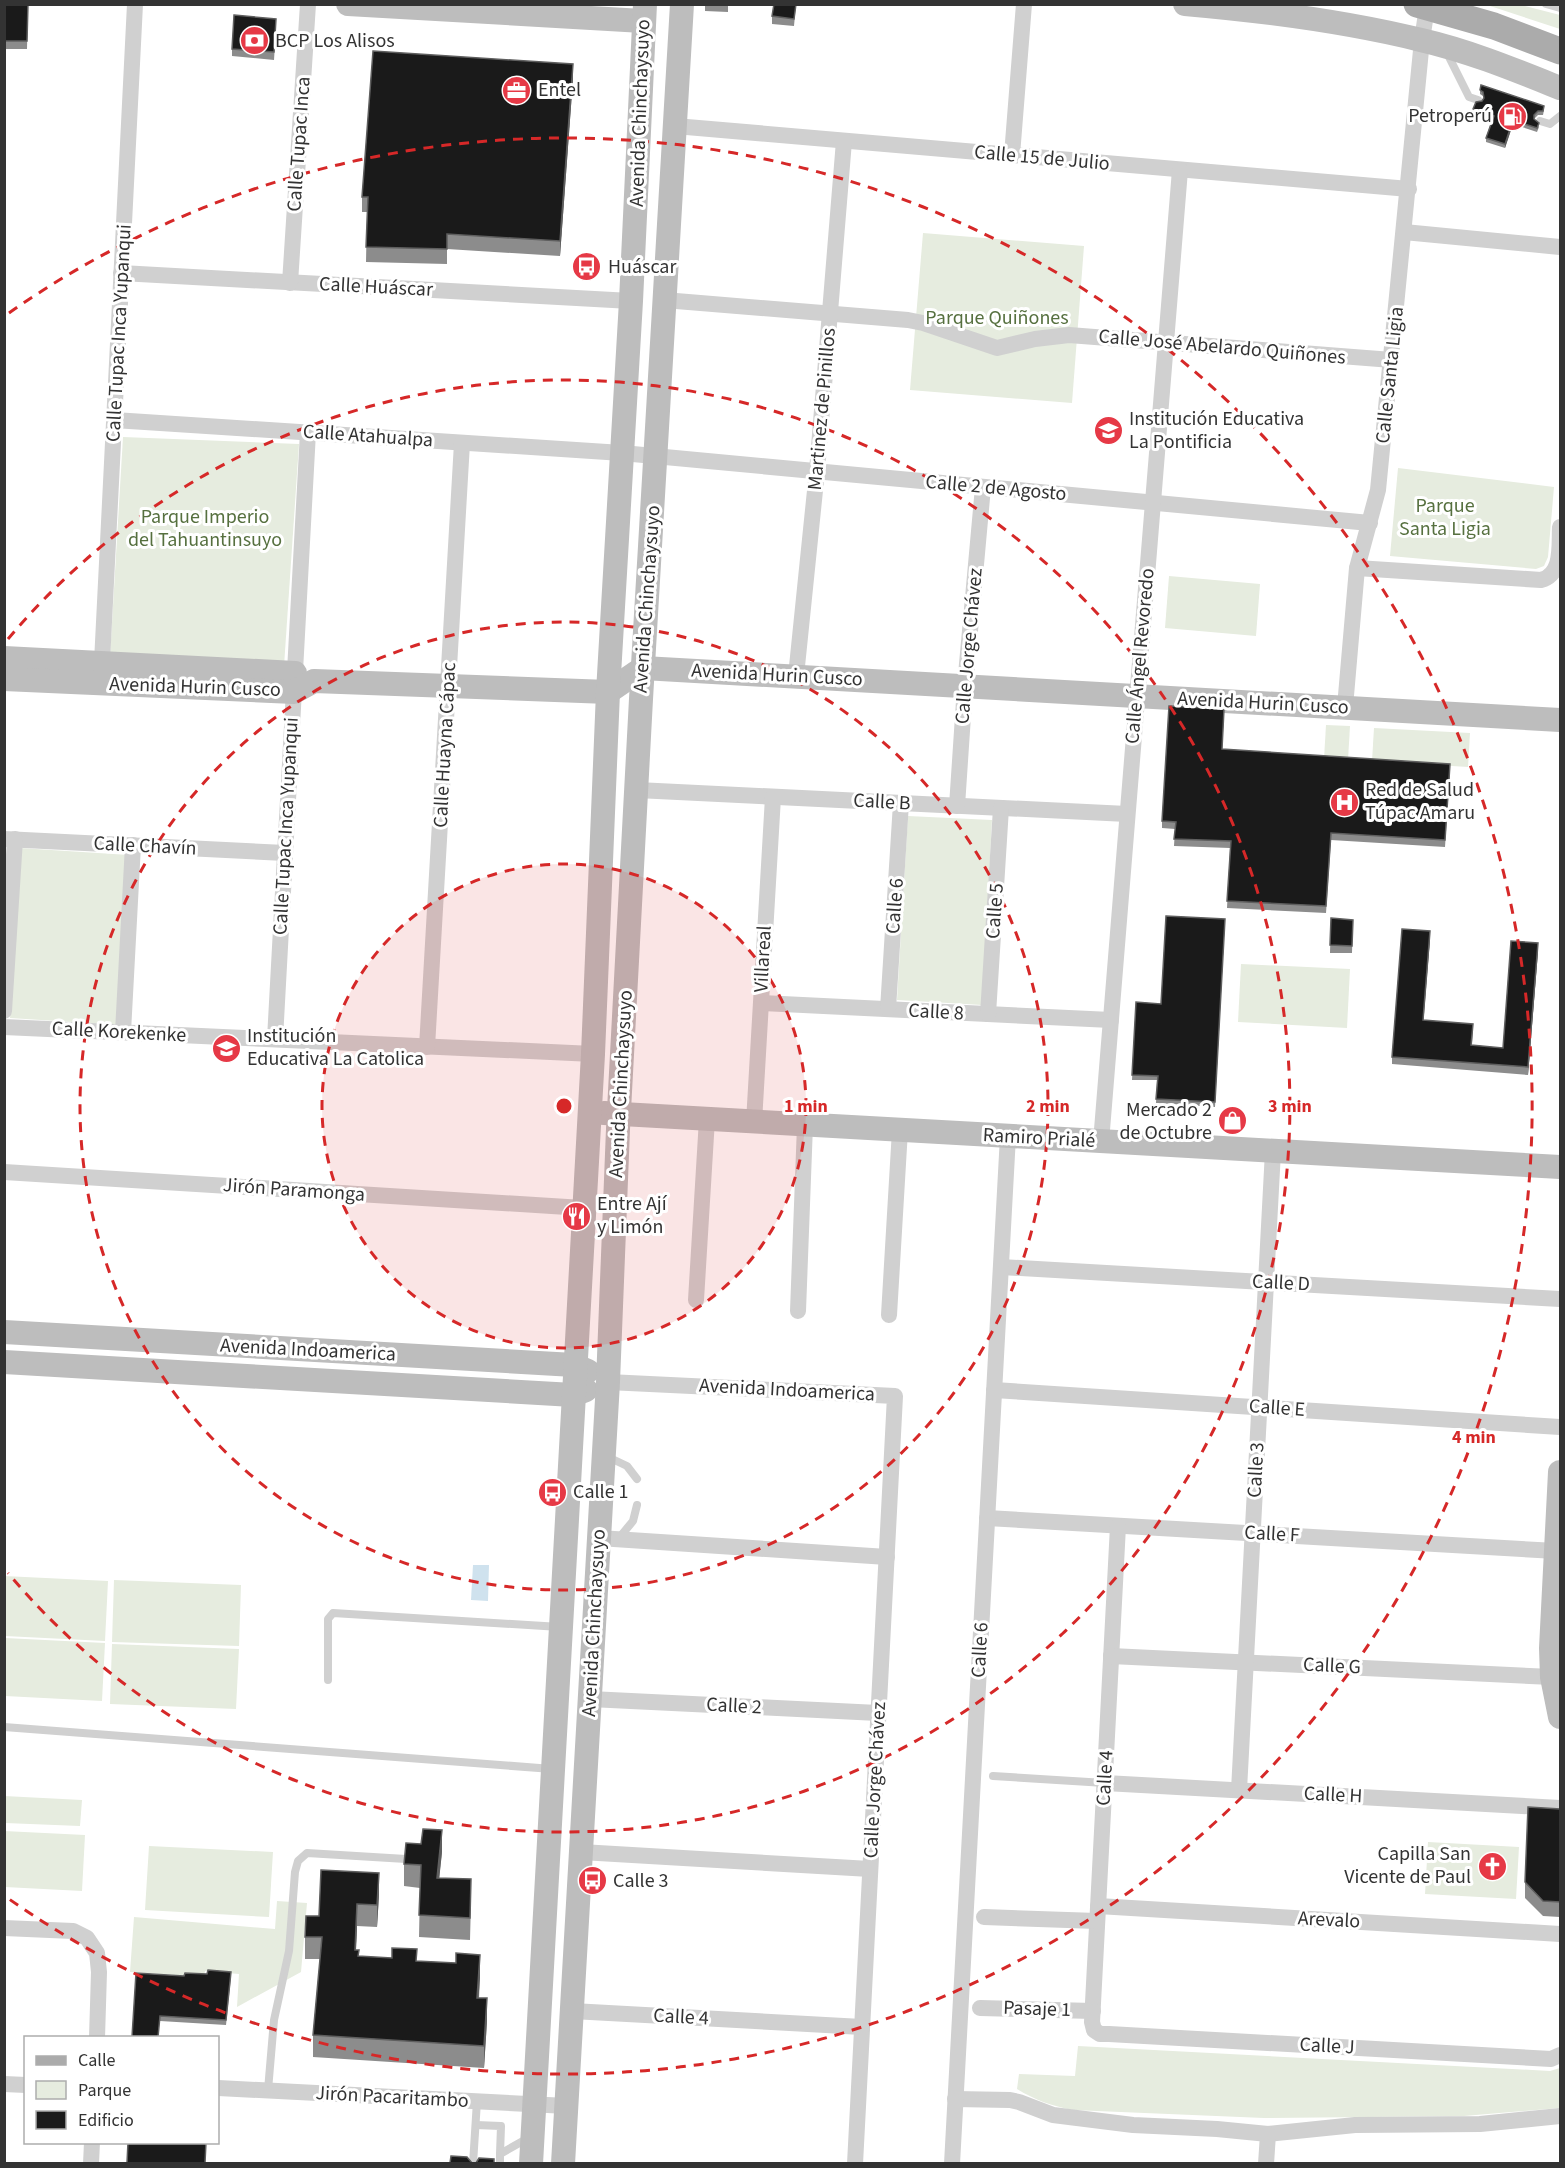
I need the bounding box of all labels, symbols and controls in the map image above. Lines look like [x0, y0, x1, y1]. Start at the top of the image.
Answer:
street label: Avenida Chinchaysuyo [623, 19, 657, 207]
bank icon: BCP Los Alisos [238, 25, 270, 57]
place label: BCP Los Alisos [275, 27, 395, 55]
office icon: Entel [501, 74, 533, 106]
street label: Calle Tupac Inca [280, 75, 318, 213]
place label: Entel [538, 76, 581, 104]
fuel station icon: Petroperú [1497, 100, 1529, 132]
place label: Petroperú [1408, 102, 1492, 130]
street label: Calle 15 de Julio [973, 138, 1111, 178]
street label: Calle Tupac Inca Yupanqui [99, 223, 139, 443]
bus stop icon: Huáscar [571, 251, 603, 283]
place label: Huáscar [608, 253, 676, 281]
street label: Calle Huáscar [318, 270, 434, 304]
park label: Parque Quiñones [925, 304, 1069, 332]
street label: Calle Santa Ligia [1369, 305, 1411, 445]
street label: Calle José Abelardo Quiñones [1097, 322, 1347, 372]
street label: Martinez de Pinillos [801, 327, 843, 491]
place label: Institución Educativa La Pontificia [1129, 405, 1304, 456]
school or university icon: Institución Educativa La Pontificia [1092, 415, 1124, 447]
street label: Calle Atahualpa [302, 417, 434, 455]
street label: Calle 2 de Agosto [924, 468, 1068, 508]
park label: Parque Santa Ligia [1399, 492, 1491, 543]
park label: Parque Imperio del Tahuantinsuyo [128, 503, 282, 554]
street label: Avenida Chinchaysuyo [626, 504, 668, 694]
street label: Calle Jorge Chávez [948, 567, 990, 725]
street label: Calle Ángel Revoredo [1118, 567, 1162, 745]
street label: Avenida Hurin Cusco [691, 657, 863, 693]
street label: Calle Huayna Cápac [427, 662, 463, 828]
street label: Avenida Hurin Cusco [109, 670, 281, 704]
street label: Avenida Hurin Cusco [1177, 685, 1349, 721]
street label: Calle Tupac Inca Yupanqui [266, 716, 306, 936]
place label: Red de Salud Túpac Amaru [1365, 776, 1475, 827]
hospital icon: Red de Salud Túpac Amaru [1328, 786, 1360, 818]
street label: Calle B [853, 787, 911, 817]
street label: Calle Chavín [93, 829, 197, 863]
street label: Calle 6 [879, 877, 911, 935]
street label: Calle 5 [979, 882, 1011, 940]
street label: Villareal [747, 925, 779, 993]
street label: Avenida Chinchaysuyo [602, 989, 640, 1179]
street label: Calle 8 [908, 997, 965, 1027]
street label: Calle Korekenke [51, 1015, 187, 1050]
place label: Institución Educativa La Catolica [247, 1022, 424, 1073]
school or university icon: Institución Educativa La Catolica [210, 1032, 242, 1064]
text: 1 min [784, 1094, 828, 1119]
text: 2 min [1026, 1094, 1070, 1119]
text: 3 min [1268, 1094, 1312, 1119]
centre of rings [554, 1096, 574, 1116]
place label: Mercado 2 de Octubre [1119, 1096, 1212, 1147]
shop icon: Mercado 2 de Octubre [1217, 1105, 1249, 1137]
street label: Ramiro Prialé [982, 1121, 1096, 1155]
street label: Jirón Paramonga [222, 1171, 366, 1209]
place label: Entre Ají y Limón [597, 1190, 668, 1241]
restaurant icon: Entre Ají y Limón [560, 1200, 592, 1232]
street label: Calle D [1251, 1268, 1311, 1298]
street label: Avenida Indoamerica [219, 1331, 397, 1369]
street label: Avenida Indoamerica [698, 1371, 876, 1409]
street label: Calle E [1248, 1392, 1306, 1424]
text: 4 min [1452, 1425, 1496, 1450]
street label: Calle 3 [1241, 1442, 1271, 1498]
bus stop icon: Calle 1 [536, 1476, 568, 1508]
place label: Calle 1 [573, 1478, 629, 1506]
street label: Calle F [1244, 1519, 1301, 1549]
street label: Avenida Chinchaysuyo [575, 1528, 613, 1718]
street label: Calle 6 [965, 1621, 995, 1678]
street label: Calle G [1302, 1651, 1362, 1681]
street label: Calle 2 [706, 1691, 763, 1721]
street label: Calle Jorge Chávez [857, 1701, 893, 1859]
street label: Calle 4 [1090, 1749, 1120, 1806]
street label: Calle H [1303, 1779, 1363, 1811]
place label: Capilla San Vicente de Paul [1344, 1840, 1471, 1891]
church icon: Capilla San Vicente de Paul [1476, 1850, 1508, 1882]
bus stop icon: Calle 3 [576, 1865, 608, 1897]
place label: Calle 3 [613, 1867, 669, 1895]
street label: Arevalo [1297, 1904, 1361, 1936]
street label: Pasaje 1 [1003, 1994, 1071, 2024]
street label: Calle 4 [653, 2002, 710, 2032]
street label: Calle J [1299, 2031, 1355, 2061]
legend [24, 2036, 219, 2144]
text: Calle [78, 2048, 116, 2073]
text: Parque [78, 2078, 131, 2103]
street label: Jirón Pacaritambo [315, 2079, 469, 2115]
text: Edificio [78, 2108, 134, 2133]

